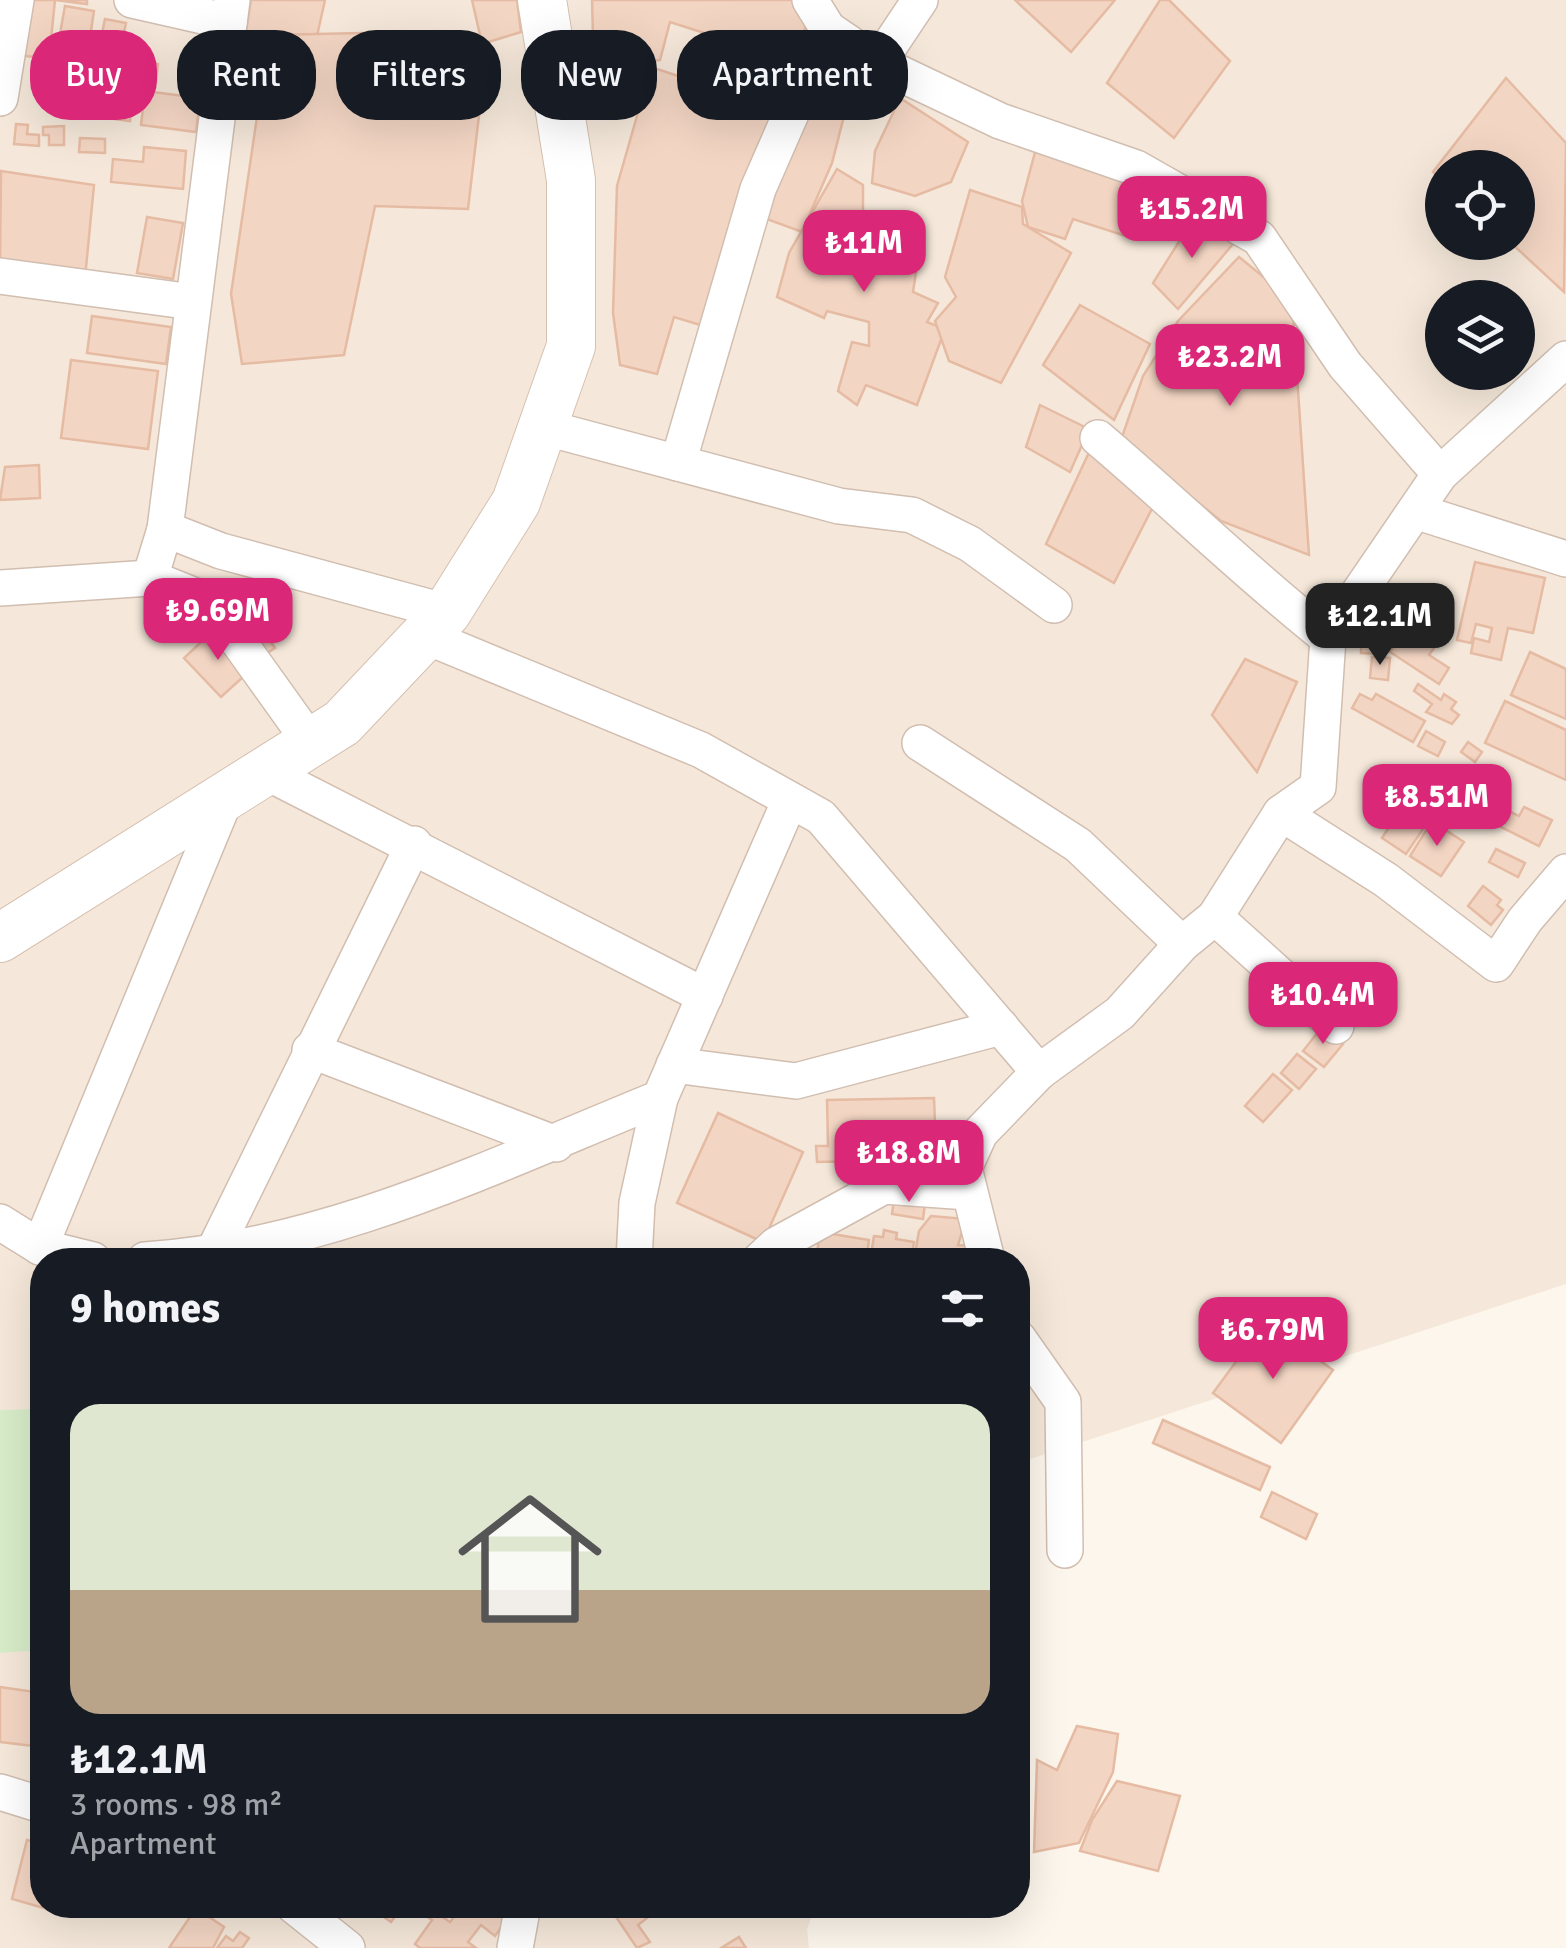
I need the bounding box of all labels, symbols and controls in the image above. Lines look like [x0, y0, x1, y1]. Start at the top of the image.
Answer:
chip: Buy [30, 30, 157, 120]
chip: Rent [177, 30, 316, 120]
chip: Filters [336, 30, 501, 120]
chip: New [521, 30, 657, 120]
chip: Apartment [677, 30, 908, 120]
map controls [1425, 150, 1535, 390]
button: locate [1425, 150, 1535, 260]
pin: ₺15.2M [1111, 176, 1273, 261]
text: ₺15.2M [1140, 189, 1244, 228]
pin: ₺11M [805, 210, 923, 295]
text: ₺11M [825, 223, 903, 262]
button: layers [1425, 280, 1535, 390]
pin: ₺23.2M [1149, 324, 1311, 409]
text: ₺23.2M [1178, 337, 1282, 376]
pin: ₺9.69M [137, 578, 299, 663]
pin: ₺12.1M [1299, 583, 1461, 668]
text: ₺9.69M [166, 591, 270, 630]
text: ₺12.1M [1328, 596, 1432, 635]
pin: ₺8.51M [1356, 764, 1518, 849]
text: ₺8.51M [1385, 777, 1489, 816]
pin: ₺10.4M [1242, 962, 1404, 1047]
text: ₺10.4M [1271, 975, 1375, 1014]
pin: ₺18.8M [828, 1120, 990, 1205]
text: ₺18.8M [857, 1133, 961, 1172]
icon: filters [935, 1281, 990, 1336]
text: 9 homes [70, 1283, 220, 1334]
pin: ₺6.79M [1192, 1297, 1354, 1382]
text: ₺6.79M [1221, 1310, 1325, 1349]
icon: home [440, 1469, 620, 1649]
text: ₺12.1M [70, 1734, 208, 1785]
text: 3 rooms · 98 m² [70, 1785, 283, 1824]
text: Apartment [70, 1824, 217, 1863]

